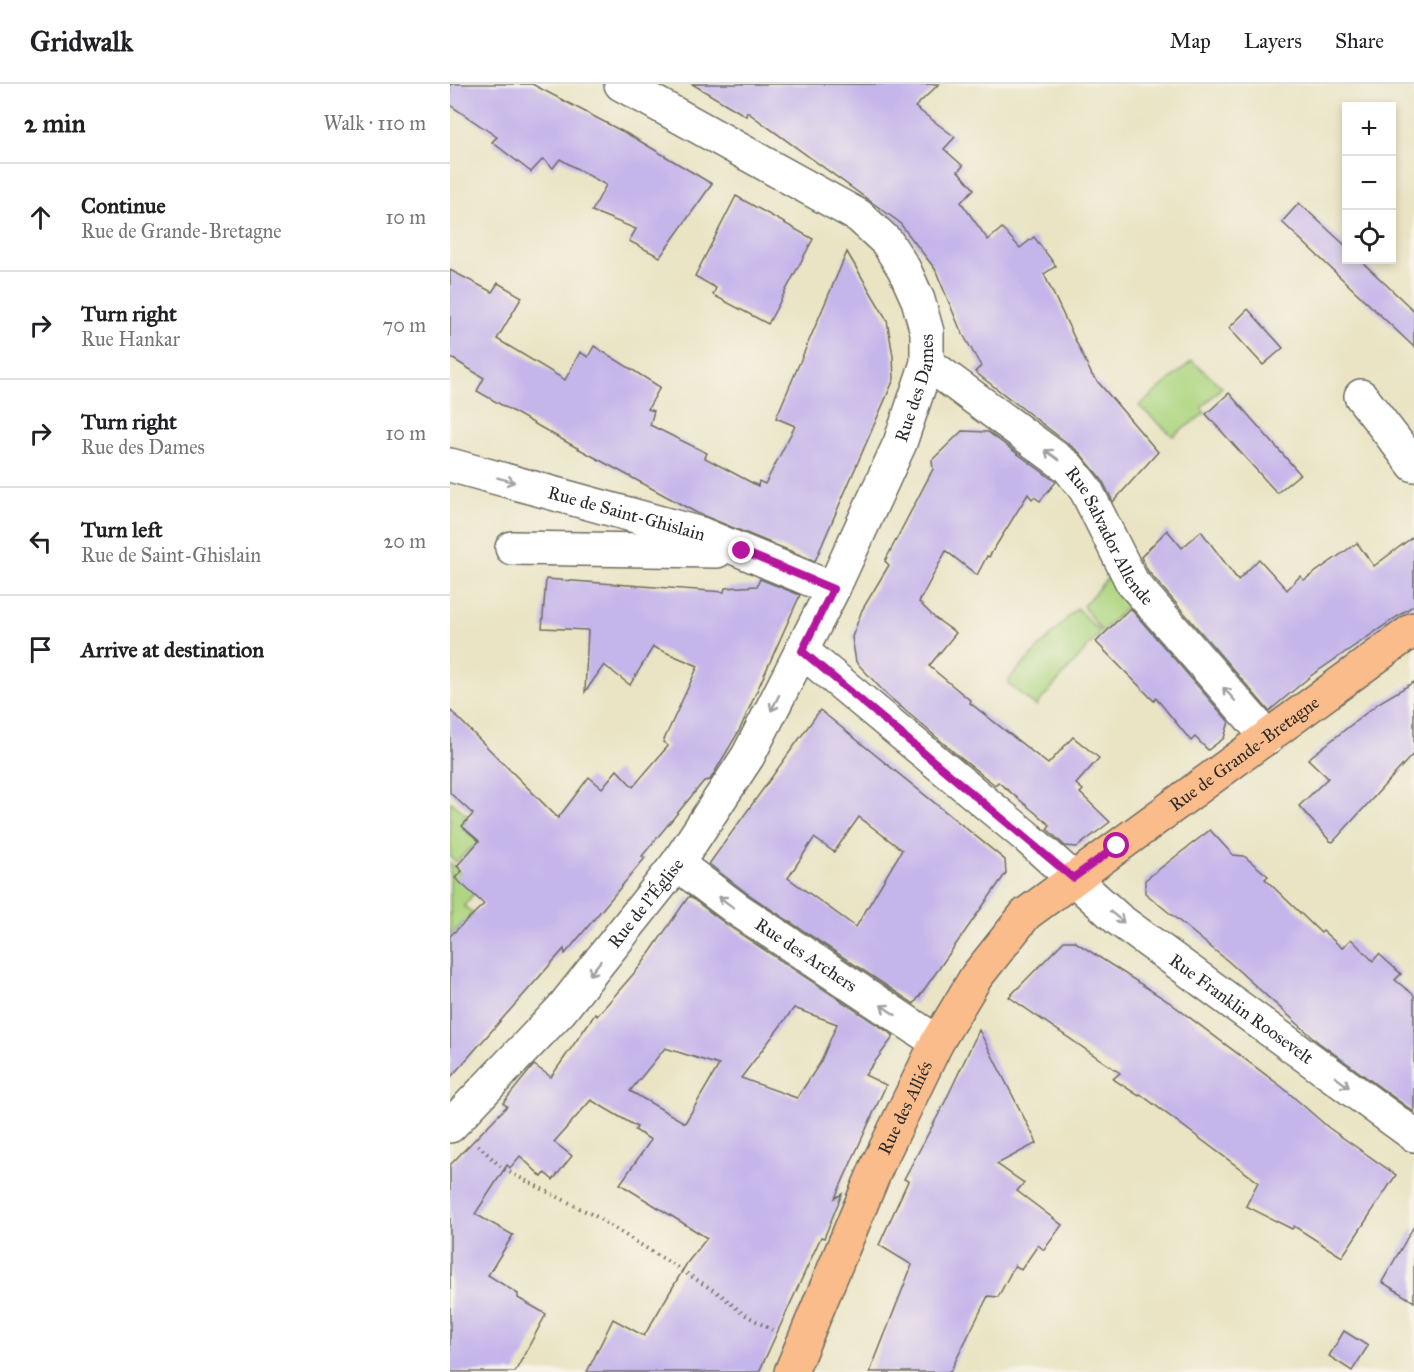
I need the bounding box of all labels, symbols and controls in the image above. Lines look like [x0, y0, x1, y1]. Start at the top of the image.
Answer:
text: Gridwalk [30, 24, 133, 59]
text: Map [1170, 28, 1211, 54]
text: Layers [1244, 28, 1302, 54]
text: Share [1335, 28, 1384, 54]
map controls [1342, 102, 1396, 264]
button: + [1342, 102, 1396, 156]
text: 2 min [24, 107, 85, 139]
text: Walk · 110 m [323, 111, 426, 135]
button: − [1342, 156, 1396, 210]
text: Continue [81, 192, 166, 219]
icon: ahead [24, 201, 57, 234]
text: 10 m [385, 205, 426, 229]
button: locate [1342, 210, 1396, 264]
text: Rue de Grande-Bretagne [81, 219, 282, 243]
text: Turn right [81, 300, 177, 327]
icon: right [24, 309, 57, 342]
text: 70 m [383, 313, 426, 337]
text: Rue Hankar [81, 327, 180, 351]
street label: Rue des Dames [890, 334, 938, 445]
text: Turn right [81, 408, 177, 435]
icon: right [24, 417, 57, 450]
text: 10 m [385, 421, 426, 445]
text: Rue des Dames [81, 435, 205, 459]
one-way arrow [1045, 449, 1061, 461]
street label: Rue Salvador Allende [1061, 462, 1158, 610]
one-way arrow [497, 475, 516, 486]
street label: Rue de Saint-Ghislain [545, 481, 708, 546]
text: Turn left [81, 516, 163, 543]
icon: left [24, 525, 57, 558]
text: 20 m [383, 529, 426, 553]
route end [728, 537, 754, 563]
text: Rue de Saint-Ghislain [81, 543, 261, 567]
icon: arrive [24, 633, 57, 666]
text: Arrive at destination [81, 636, 264, 663]
one-way arrow [1222, 687, 1236, 702]
street label: Rue de Grande-Bretagne [1165, 691, 1324, 816]
one-way arrow [769, 694, 780, 712]
route start [1103, 832, 1129, 858]
street label: Rue de l'Église [604, 854, 689, 952]
one-way arrow [719, 895, 735, 908]
one-way arrow [1109, 910, 1125, 923]
street label: Rue des Archers [751, 913, 861, 997]
street label: Rue Franklin Roosevelt [1165, 949, 1318, 1069]
one-way arrow [588, 959, 601, 975]
one-way arrow [881, 1004, 897, 1016]
street label: Rue des Alliés [873, 1057, 937, 1158]
one-way arrow [1334, 1075, 1350, 1088]

